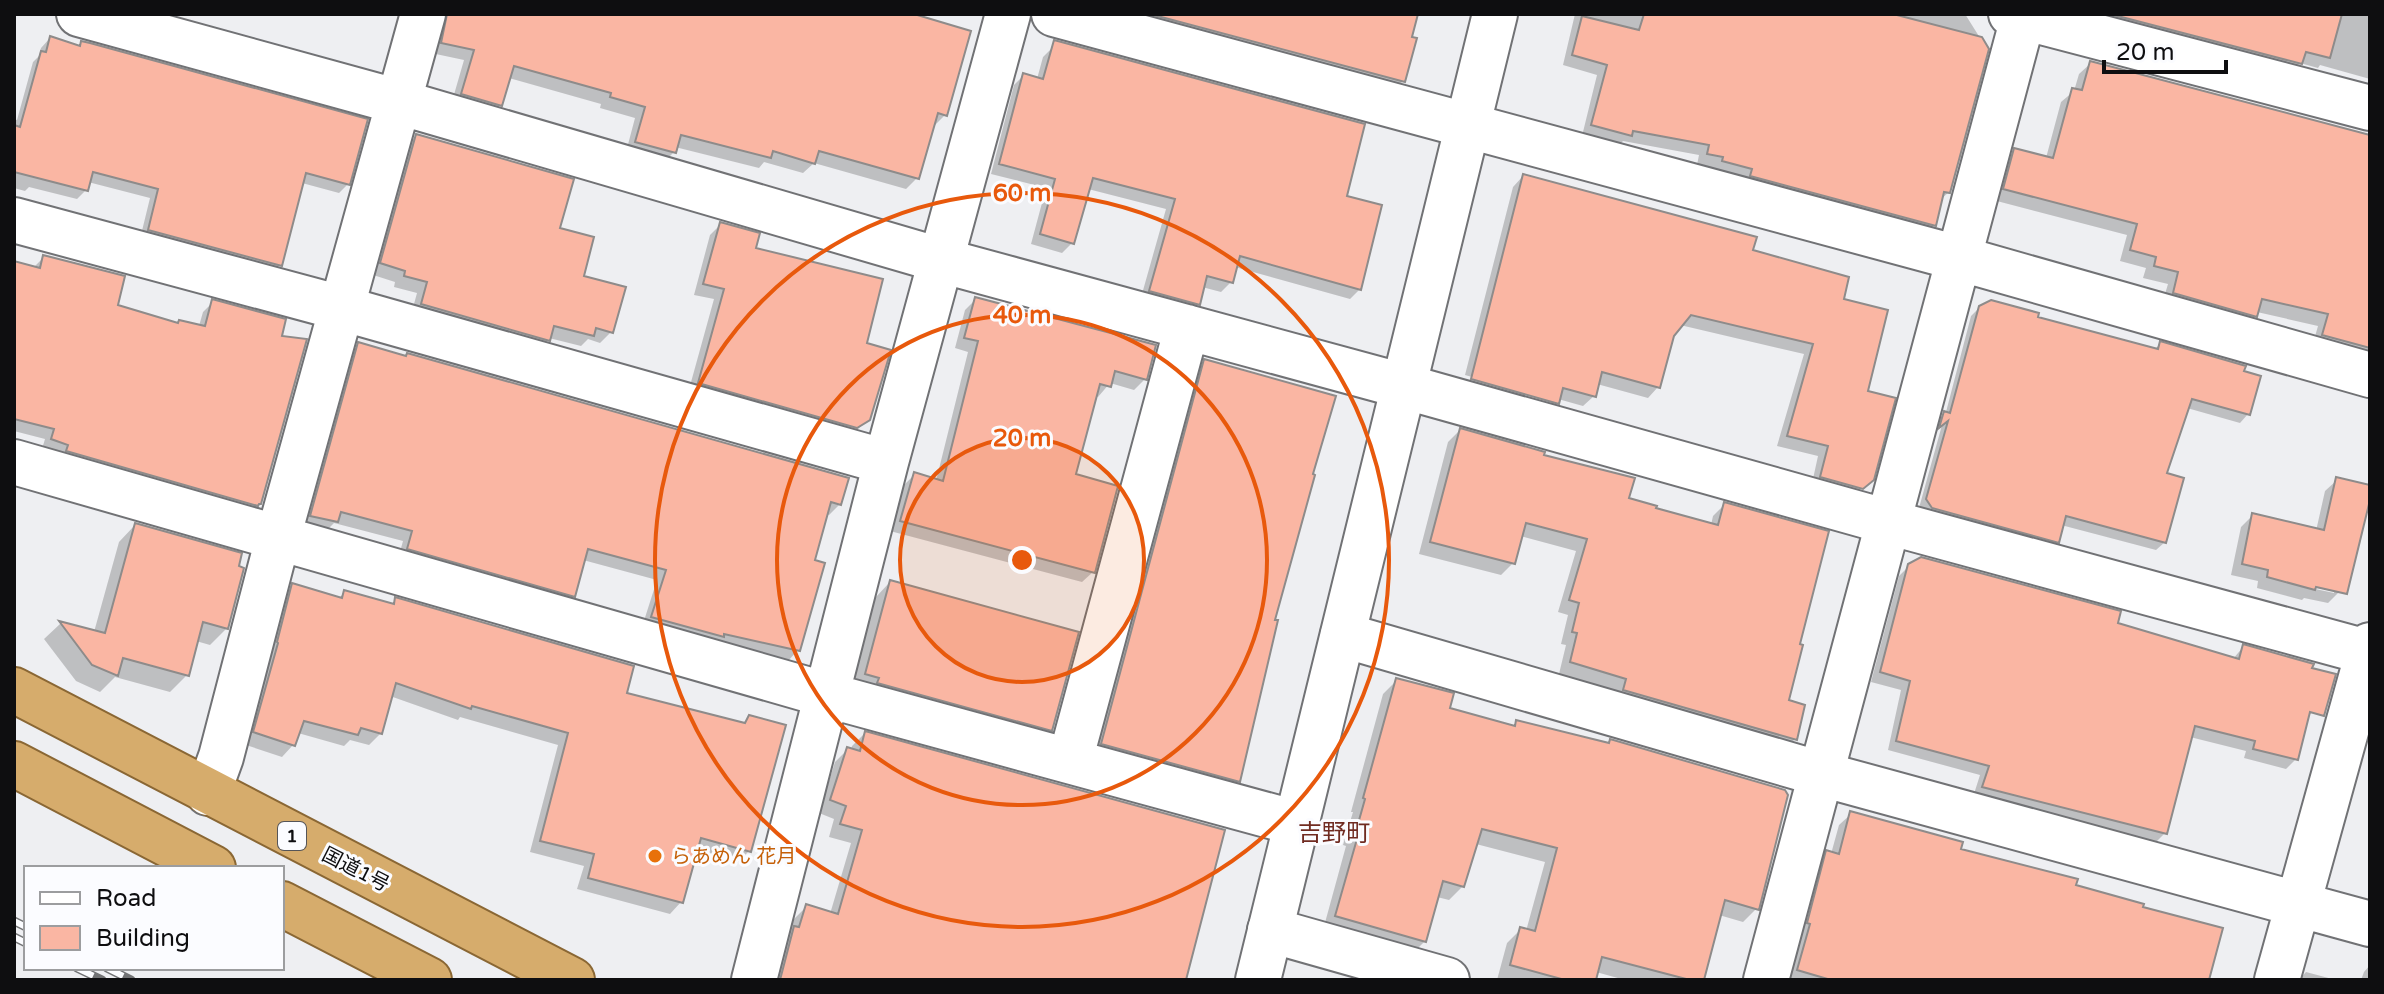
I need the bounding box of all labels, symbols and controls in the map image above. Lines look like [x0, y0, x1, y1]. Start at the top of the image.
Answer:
scale bar [2104, 24, 2226, 74]
text: 20 m [2116, 38, 2174, 67]
text: 60 m [993, 179, 1051, 208]
text: 40 m [993, 301, 1051, 330]
text: 20 m [993, 424, 1051, 453]
centre of rings [1008, 546, 1036, 574]
district label: 吉野町 [1298, 819, 1370, 848]
road number: 1 [278, 822, 306, 850]
street label: 国道1号 [318, 843, 393, 897]
place label: らあめん 花月 [671, 845, 796, 869]
marker: らあめん 花月 [646, 847, 664, 865]
legend [24, 866, 284, 970]
text: Road [96, 884, 156, 913]
text: Building [96, 924, 190, 953]

